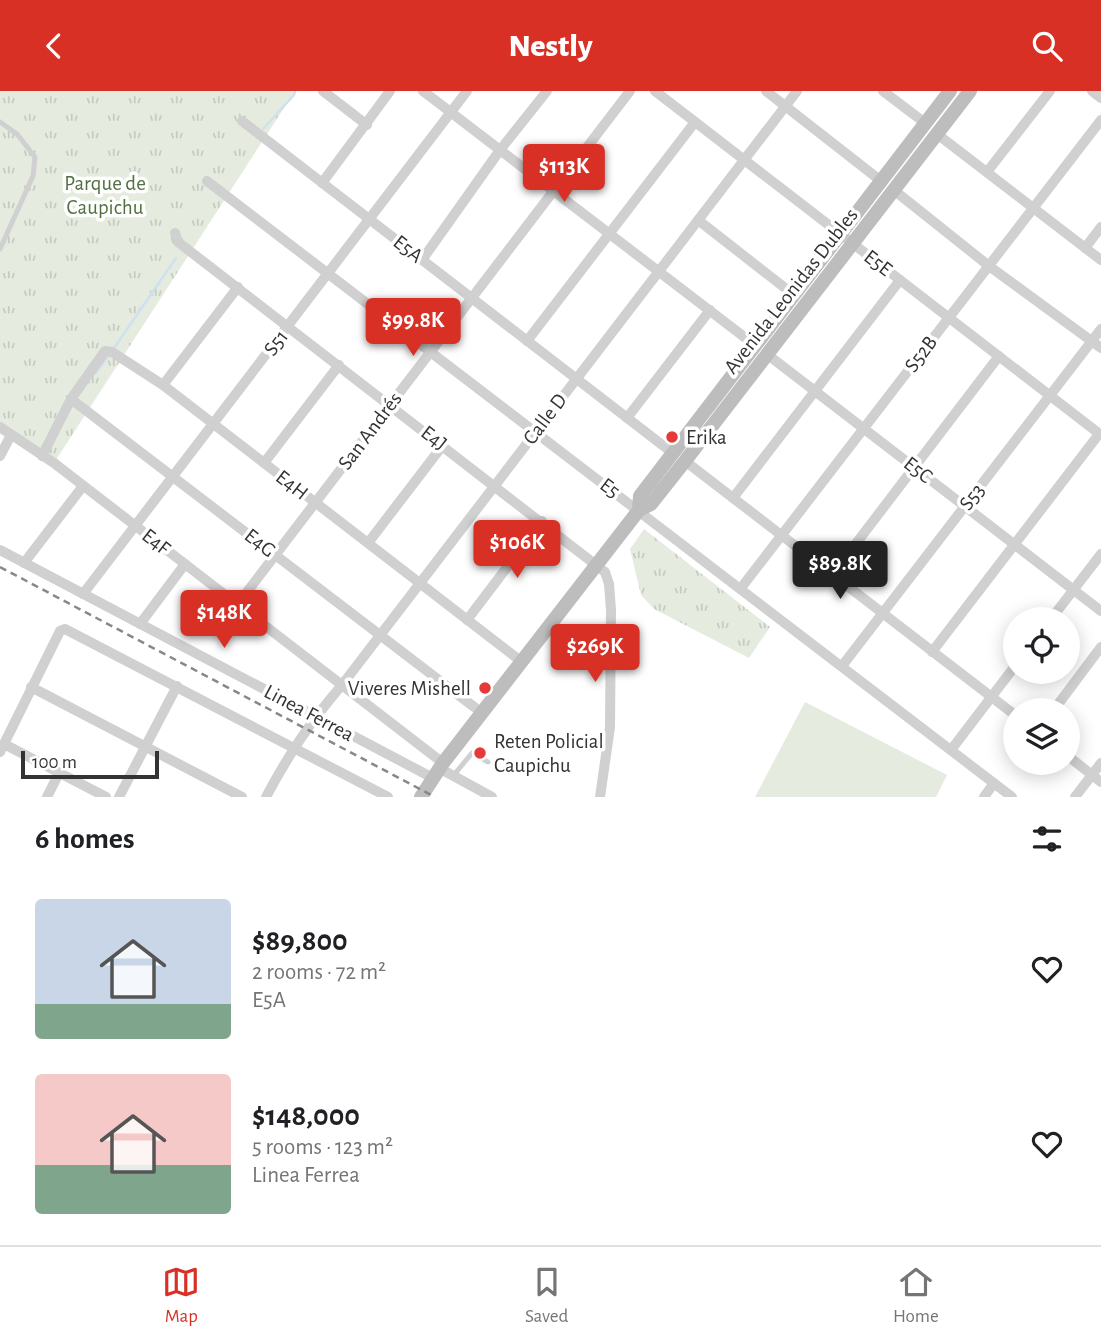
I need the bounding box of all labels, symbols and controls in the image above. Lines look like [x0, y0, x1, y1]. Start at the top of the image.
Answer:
icon: back [35, 27, 73, 65]
icon: search [1028, 27, 1066, 65]
text: Nestly [508, 30, 593, 62]
pin: $113K [515, 145, 613, 204]
text: $113K [539, 155, 589, 178]
park label: Parque de Caupichu [64, 173, 146, 218]
street label: Avenida Leonidas Dubles [720, 204, 862, 378]
street label: E5A [389, 231, 427, 267]
street label: E5E [860, 246, 896, 280]
pin: $99.8K [356, 299, 470, 358]
text: $99.8K [382, 309, 444, 332]
street label: S51 [260, 326, 292, 360]
street label: S52B [901, 332, 941, 376]
street label: San Andrés [334, 388, 406, 474]
street label: Calle D [519, 390, 571, 448]
street label: E4J [417, 421, 451, 455]
place label: Erika [686, 427, 727, 448]
marker: Erika [664, 429, 680, 445]
street label: E5C [900, 453, 936, 488]
street label: E4H [272, 466, 312, 504]
street label: E5 [596, 474, 624, 502]
street label: S53 [955, 480, 989, 514]
pin: $106K [468, 521, 566, 580]
street label: E4F [138, 525, 175, 560]
street label: E4G [241, 525, 279, 561]
text: $106K [489, 531, 545, 554]
pin: $89.8K [783, 541, 897, 601]
text: $89.8K [809, 552, 871, 575]
pin: $148K [175, 591, 273, 650]
text: $148K [197, 601, 251, 624]
map controls [1003, 607, 1080, 775]
button: locate [1003, 607, 1080, 684]
pin: $269K [546, 625, 644, 684]
text: $269K [567, 635, 623, 658]
place label: Viveres Mishell [348, 678, 471, 699]
marker: Viveres Mishell [477, 680, 493, 696]
street label: Linea Ferrea [261, 681, 358, 746]
button: layers [1003, 698, 1080, 775]
place label: Reten Policial Caupichu [494, 731, 604, 776]
marker: Reten Policial Caupichu [472, 745, 488, 761]
scale bar [21, 748, 159, 780]
text: 100 m [32, 753, 77, 772]
icon: filters [1028, 820, 1066, 858]
text: 6 homes [35, 824, 135, 854]
text: $89,800 [252, 926, 348, 956]
icon: home [91, 927, 175, 1011]
icon: heart [1028, 950, 1066, 988]
text: 2 rooms · 72 m² [252, 961, 386, 984]
text: E5A [252, 989, 286, 1012]
text: $148,000 [252, 1101, 360, 1131]
icon: home [91, 1102, 175, 1186]
icon: heart [1028, 1125, 1066, 1163]
text: 5 rooms · 123 m² [252, 1136, 393, 1159]
text: Linea Ferrea [252, 1164, 360, 1187]
tab: Map [162, 1263, 200, 1328]
tab: Saved [525, 1263, 568, 1328]
tab: Home [893, 1263, 939, 1328]

